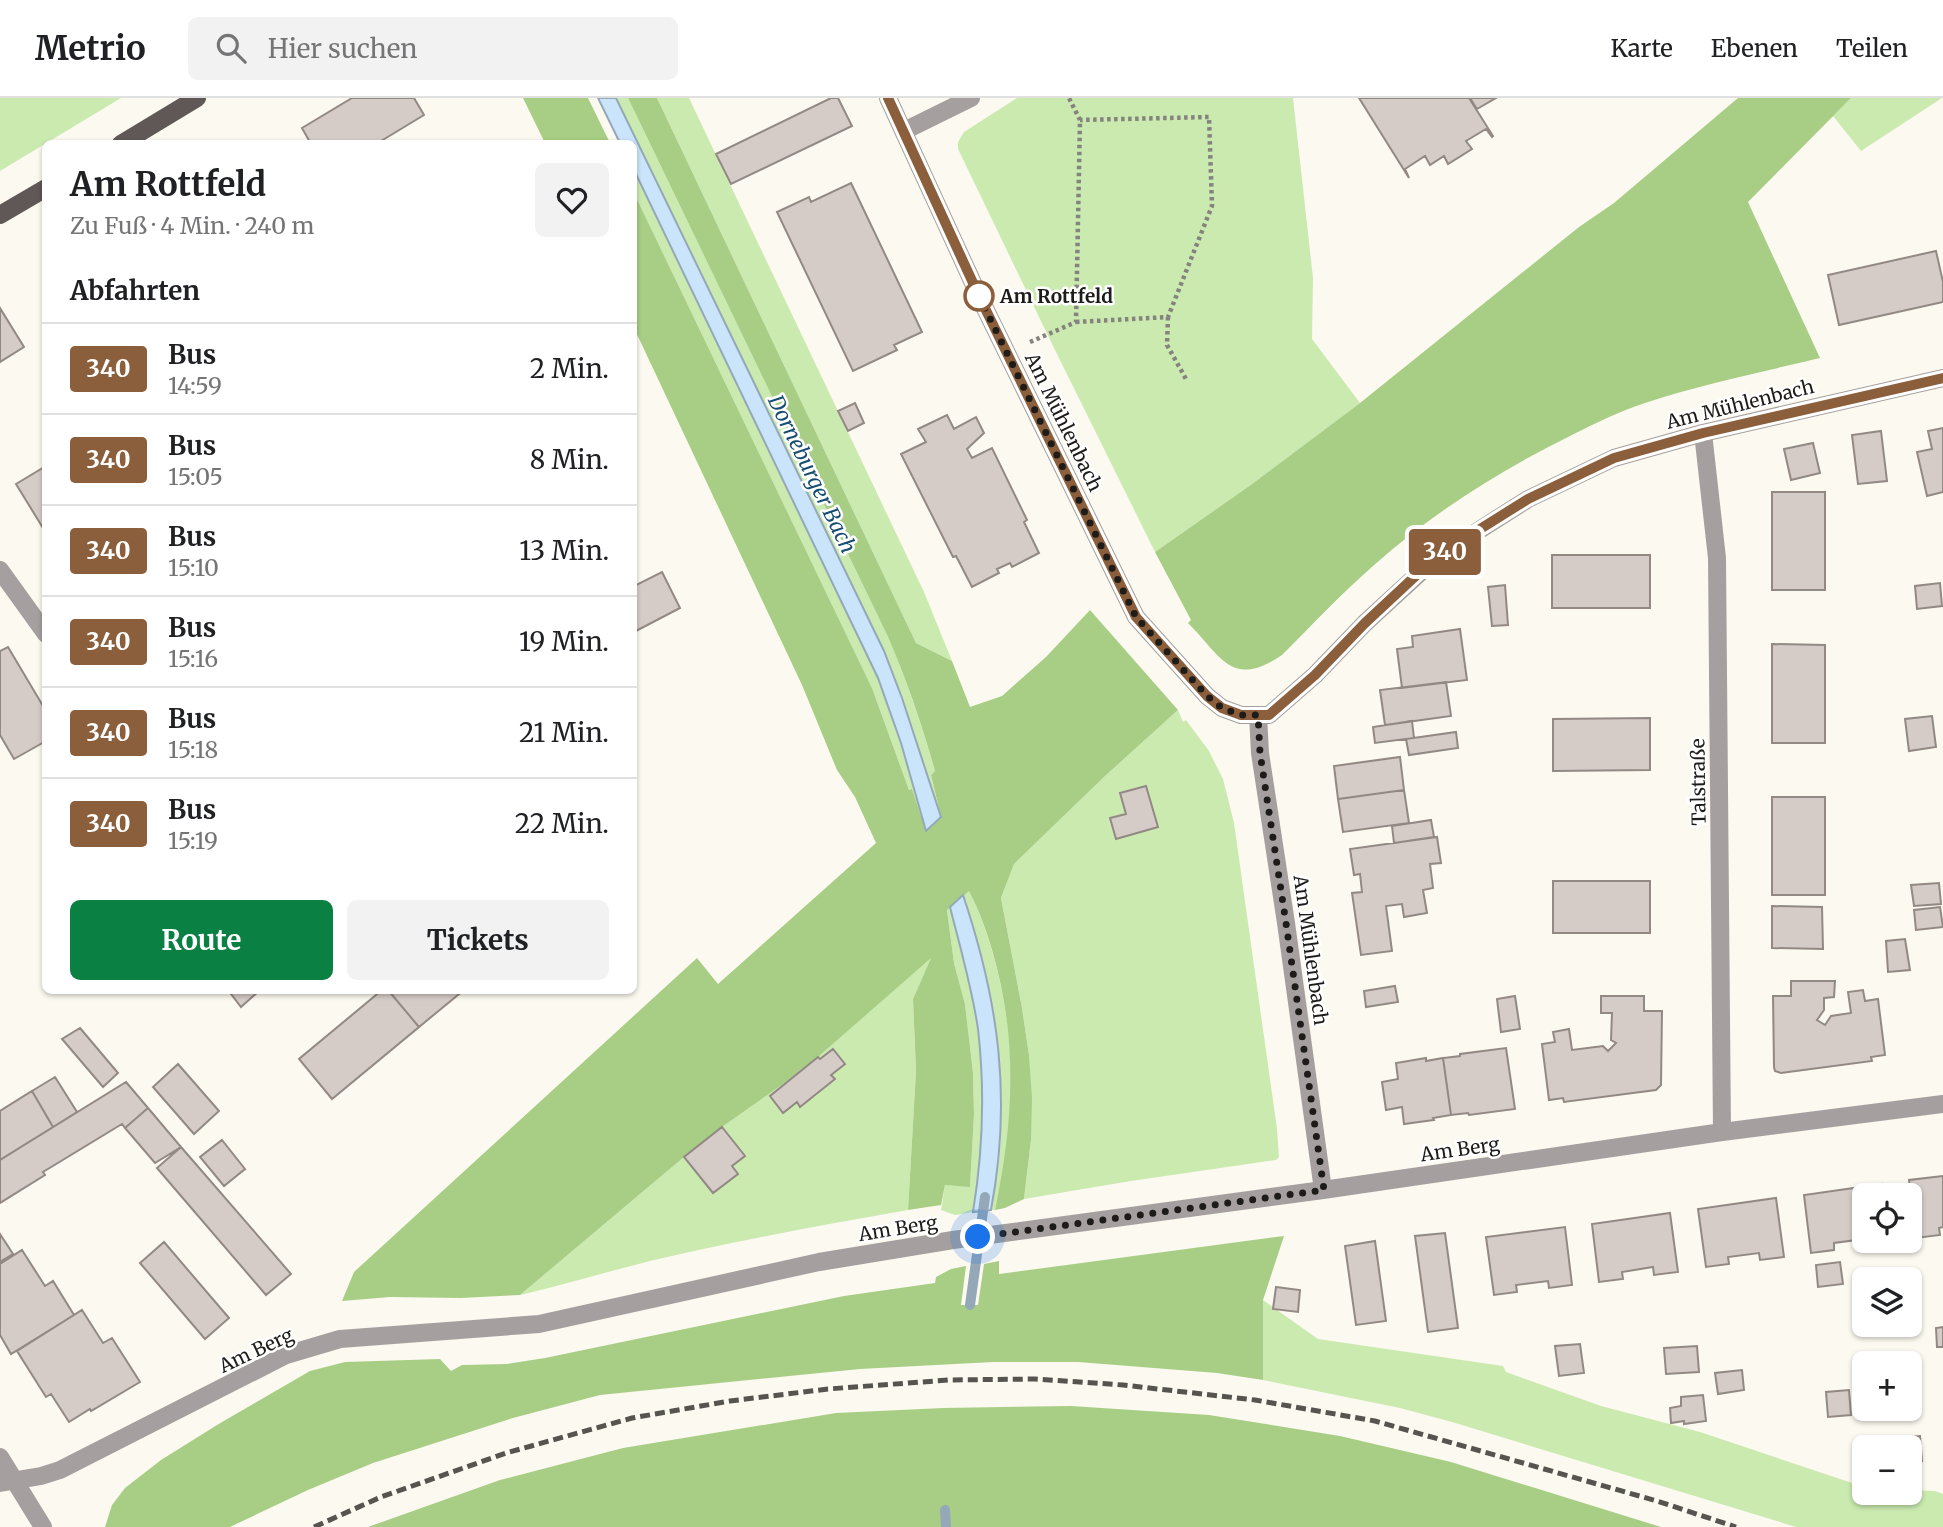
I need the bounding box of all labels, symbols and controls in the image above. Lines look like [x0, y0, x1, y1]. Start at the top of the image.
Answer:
search box [188, 17, 678, 80]
text: Metrio [35, 28, 146, 69]
icon: search [212, 29, 250, 67]
text: Hier suchen [268, 32, 418, 65]
text: Karte [1610, 33, 1673, 64]
text: Ebenen [1711, 33, 1798, 64]
text: Teilen [1836, 33, 1908, 64]
button: heart [535, 163, 609, 237]
text: Am Rottfeld [70, 164, 266, 205]
text: Zu Fuß · 4 Min. · 240 m [70, 211, 314, 240]
text: Abfahrten [70, 274, 200, 307]
marker: Am Rottfeld [964, 281, 994, 311]
place label: Am Rottfeld [999, 284, 1113, 308]
text: Bus [168, 338, 216, 371]
street label: Am Mühlenbach [1020, 348, 1108, 496]
text: 2 Min. [530, 352, 609, 385]
text: 340 [86, 353, 131, 384]
text: 14:59 [168, 371, 222, 400]
street label: Am Mühlenbach [1663, 374, 1817, 434]
water label: Dorneburger Bach [762, 390, 862, 558]
text: Bus [168, 429, 216, 462]
text: 8 Min. [530, 443, 609, 476]
text: 340 [86, 444, 131, 475]
text: 15:05 [168, 462, 223, 491]
text: Bus [168, 520, 216, 553]
line badge: 340 [1405, 529, 1485, 575]
text: 13 Min. [519, 534, 609, 567]
text: 340 [86, 535, 131, 566]
text: 340 [1423, 536, 1467, 567]
text: 15:10 [168, 553, 219, 582]
text: Bus [168, 611, 216, 644]
text: 19 Min. [519, 625, 609, 658]
text: 340 [86, 626, 131, 657]
text: 15:16 [168, 644, 218, 673]
text: Bus [168, 702, 216, 735]
text: 21 Min. [519, 716, 609, 749]
text: 340 [86, 717, 131, 748]
text: 15:18 [168, 735, 218, 764]
street label: Talstraße [1685, 738, 1711, 826]
text: Bus [168, 793, 216, 826]
text: 22 Min. [515, 807, 609, 840]
text: 340 [86, 808, 131, 839]
text: 15:19 [168, 826, 218, 855]
street label: Am Mühlenbach [1288, 872, 1333, 1027]
button: Route [70, 900, 333, 980]
button: Tickets [347, 900, 609, 980]
street label: Am Berg [1418, 1132, 1502, 1167]
map controls [1852, 1183, 1922, 1505]
button: locate [1852, 1183, 1922, 1253]
street label: Am Berg [856, 1210, 940, 1246]
your location [960, 1219, 995, 1254]
button: layers [1852, 1267, 1922, 1337]
street label: Am Berg [214, 1322, 298, 1378]
button: + [1852, 1351, 1922, 1421]
button: − [1852, 1435, 1922, 1505]

